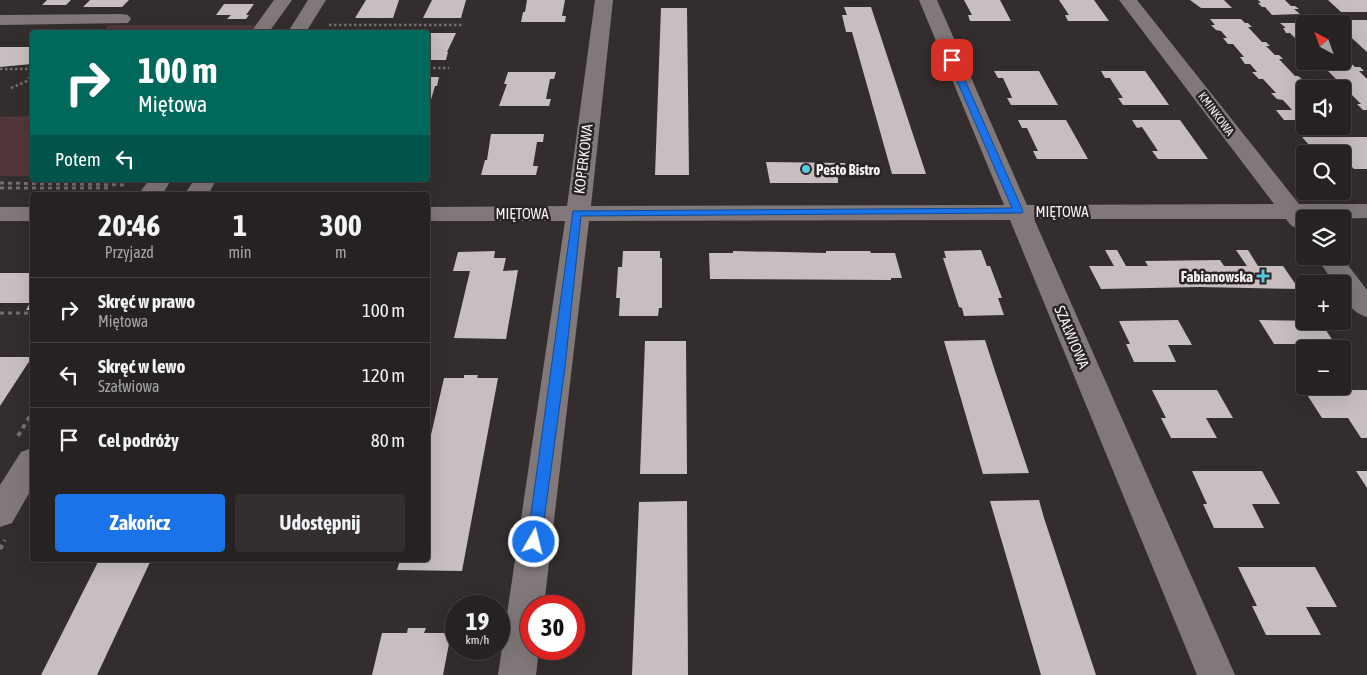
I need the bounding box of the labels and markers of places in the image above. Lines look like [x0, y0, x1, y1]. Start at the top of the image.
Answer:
pin [931, 39, 973, 81]
place label: Pesto Bistro [816, 161, 880, 178]
marker: Pesto Bistro [800, 163, 812, 175]
place label: Fabianowska [1181, 268, 1253, 285]
marker: Fabianowska [1257, 270, 1269, 282]

